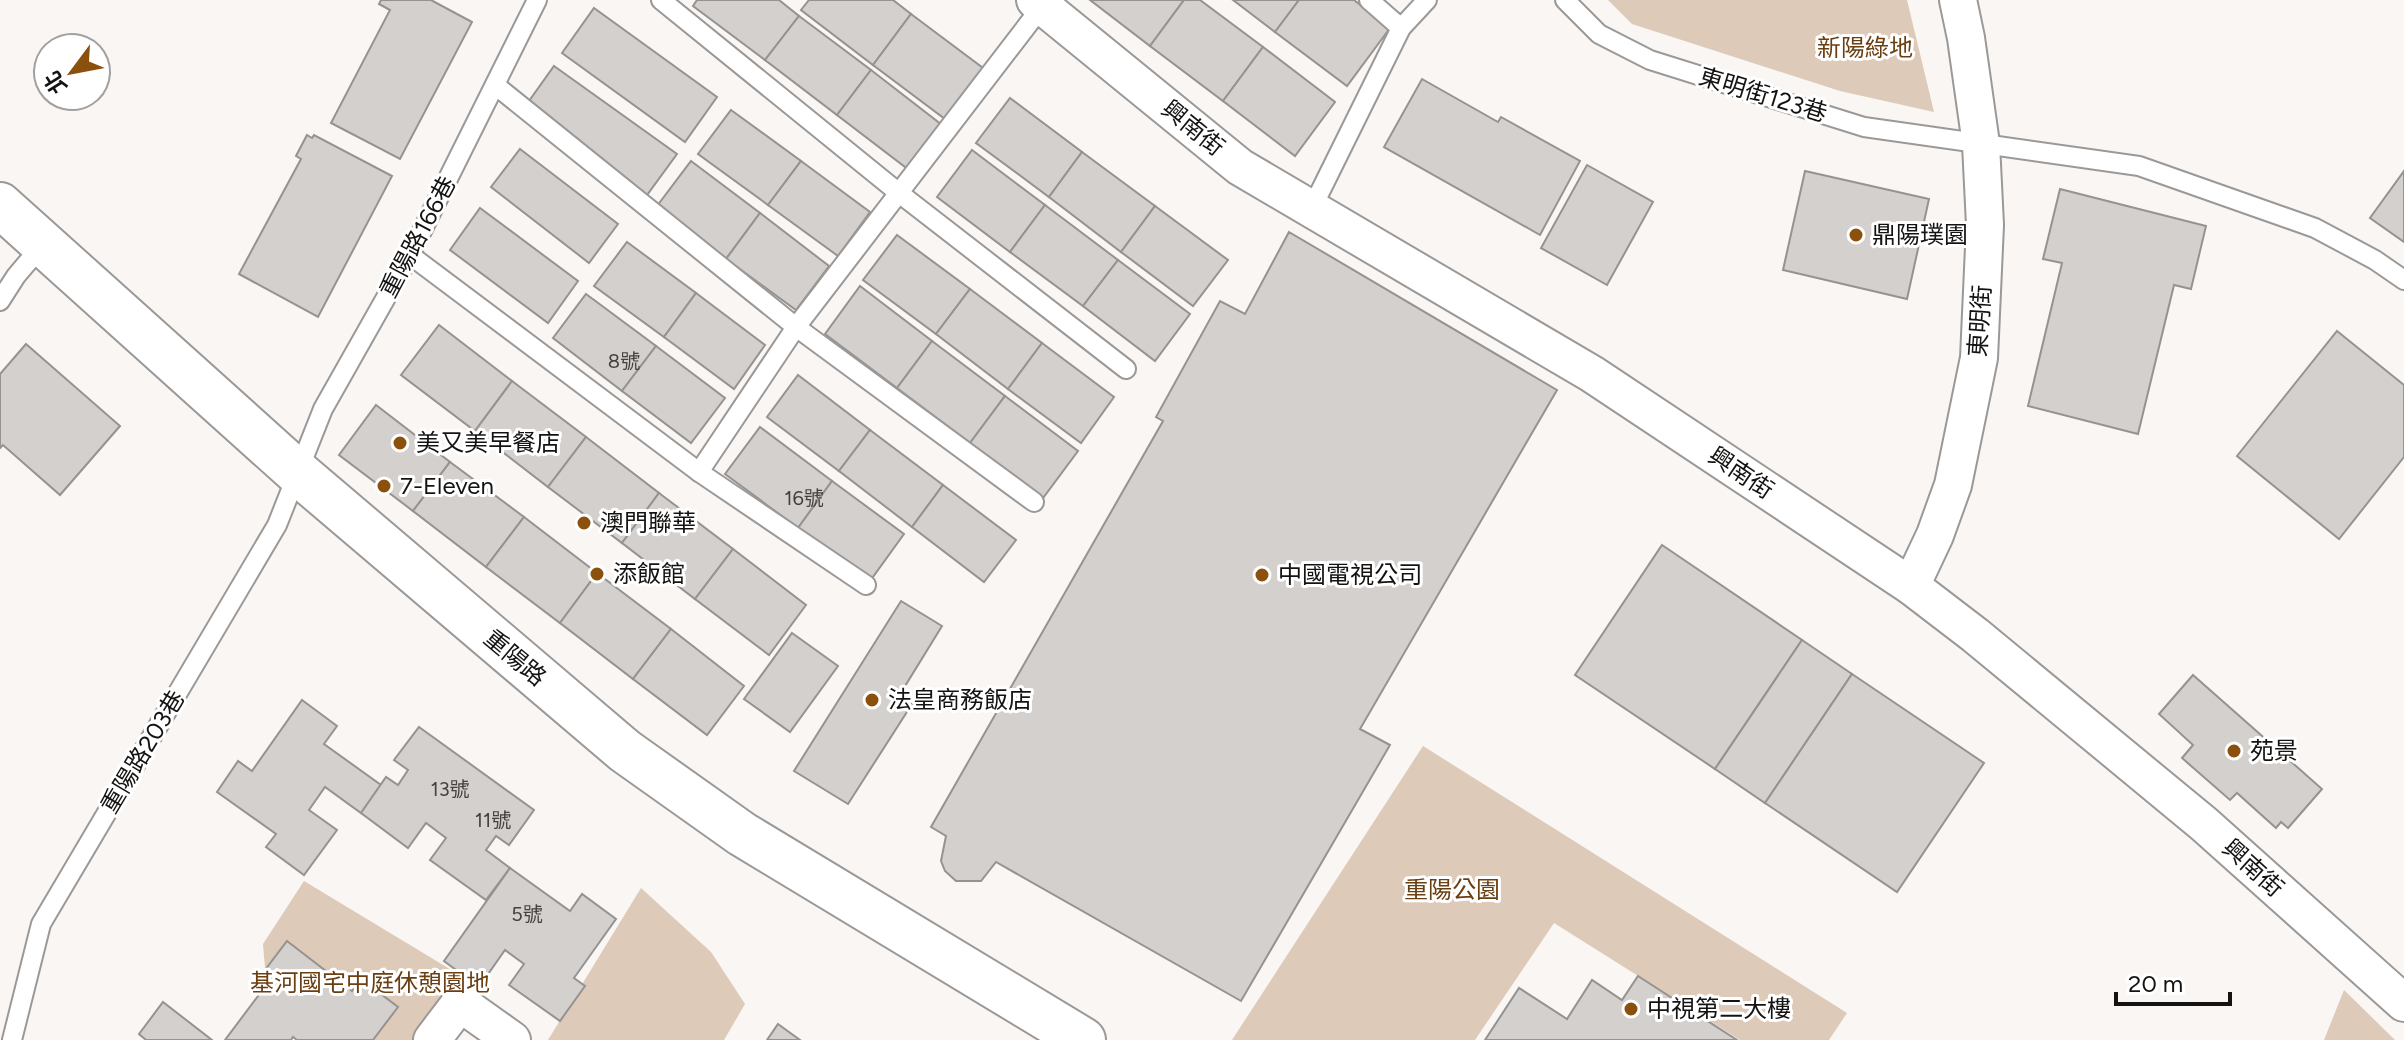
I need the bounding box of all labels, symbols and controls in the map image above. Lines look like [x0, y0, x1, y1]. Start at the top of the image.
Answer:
north arrow [32, 32, 112, 112]
park label: 新陽綠地 [1817, 33, 1913, 62]
street label: 東明街123巷 [1696, 61, 1831, 128]
text: 北 [38, 66, 73, 99]
street label: 興南街 [1156, 94, 1230, 162]
street label: 重陽路166巷 [374, 171, 462, 302]
place label: 鼎陽璞園 [1872, 220, 1968, 249]
marker: 鼎陽璞園 [1847, 226, 1865, 244]
street label: 東明街 [1963, 284, 1996, 358]
house number: 8號 [608, 349, 640, 373]
place label: 美又美早餐店 [416, 428, 560, 457]
marker: 美又美早餐店 [391, 434, 409, 452]
street label: 興南街 [1703, 440, 1779, 505]
place label: 7-Eleven [400, 471, 494, 500]
marker: 7-Eleven [375, 477, 393, 495]
house number: 16號 [784, 486, 824, 510]
place label: 澳門聯華 [600, 508, 696, 537]
marker: 澳門聯華 [575, 514, 593, 532]
place label: 添飯館 [613, 559, 685, 588]
place label: 中國電視公司 [1278, 560, 1422, 589]
marker: 添飯館 [588, 565, 606, 583]
marker: 中國電視公司 [1253, 566, 1271, 584]
street label: 重陽路 [478, 623, 552, 692]
street label: 重陽路203巷 [95, 685, 191, 818]
place label: 法皇商務飯店 [888, 685, 1032, 714]
marker: 法皇商務飯店 [863, 691, 881, 709]
place label: 苑景 [2250, 736, 2298, 765]
marker: 苑景 [2225, 742, 2243, 760]
house number: 13號 [430, 777, 470, 801]
house number: 11號 [475, 808, 511, 832]
street label: 興南街 [2217, 833, 2290, 902]
park label: 重陽公園 [1404, 875, 1500, 904]
house number: 5號 [511, 902, 543, 926]
scale bar [2116, 956, 2230, 1006]
park label: 基河國宅中庭休憩園地 [250, 968, 490, 997]
text: 20 m [2128, 969, 2183, 998]
place label: 中視第二大樓 [1647, 994, 1791, 1023]
marker: 中視第二大樓 [1622, 1000, 1640, 1018]

